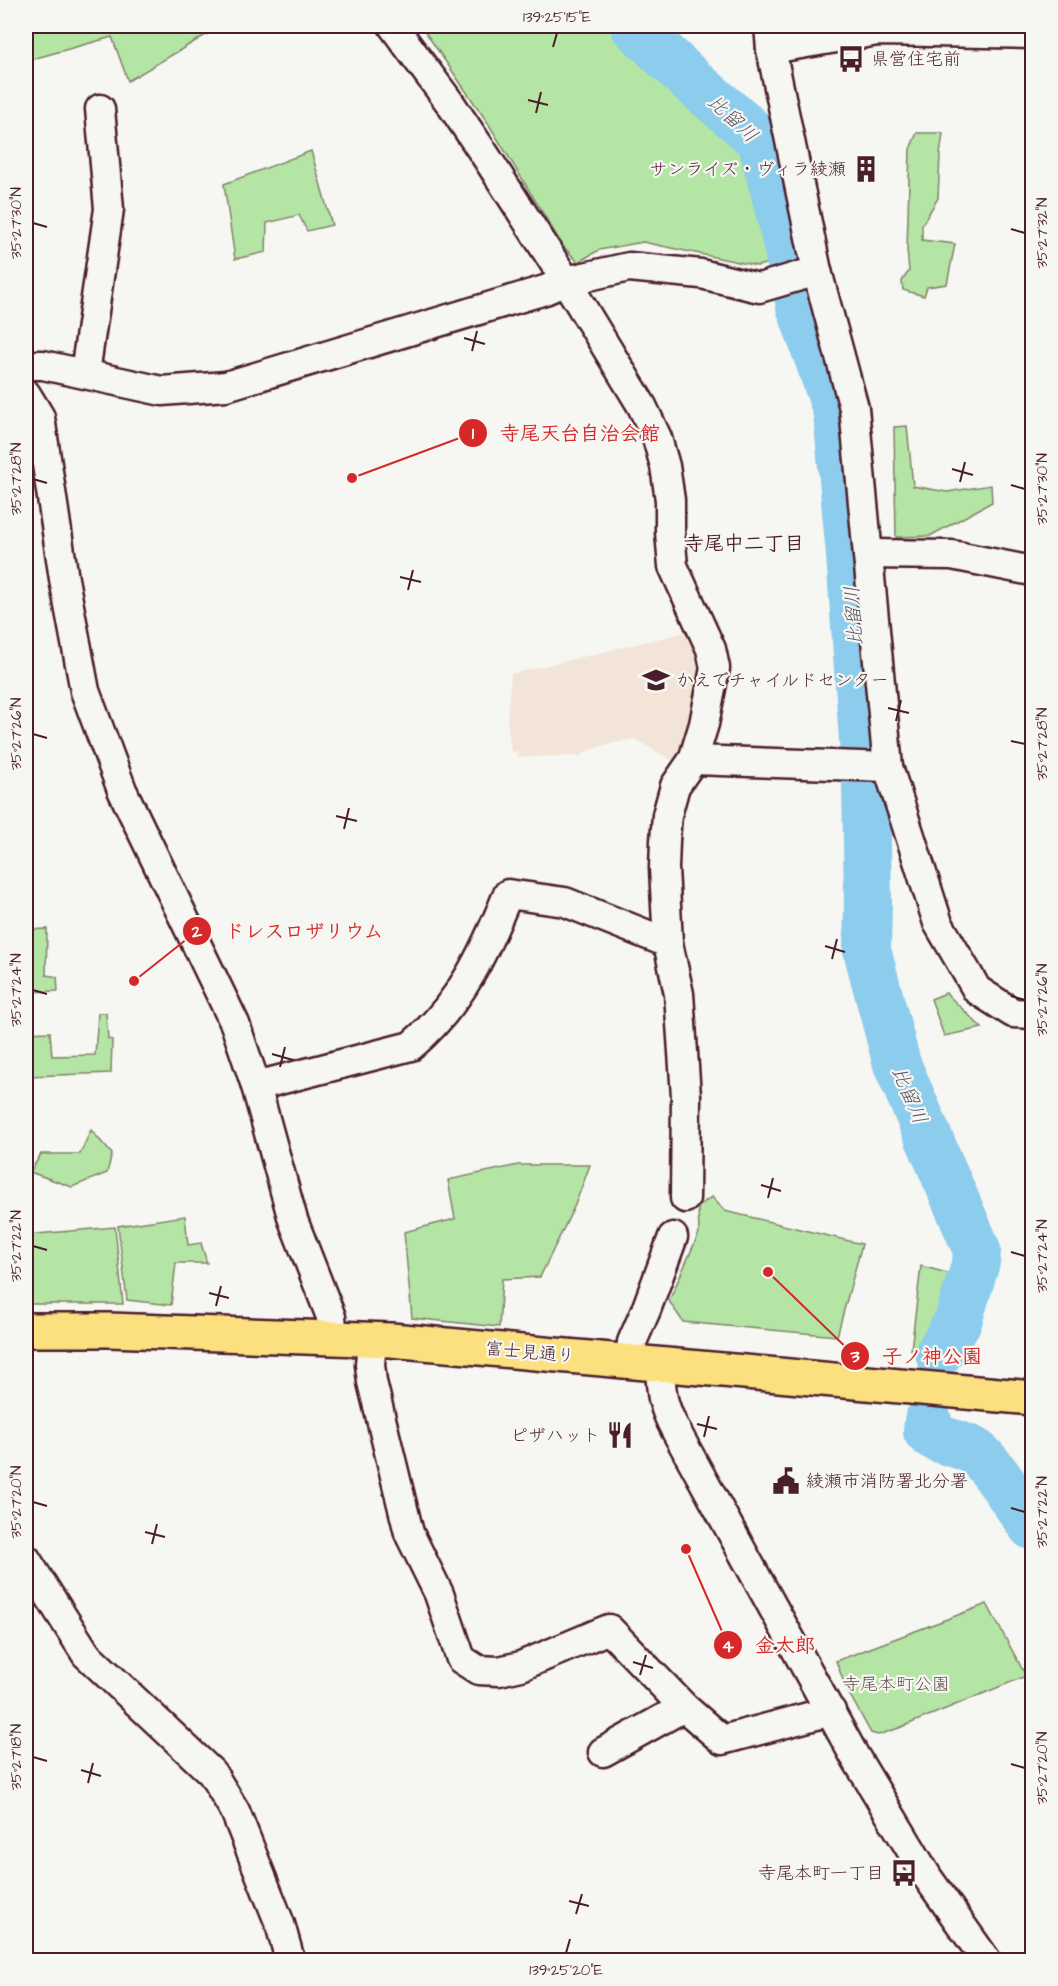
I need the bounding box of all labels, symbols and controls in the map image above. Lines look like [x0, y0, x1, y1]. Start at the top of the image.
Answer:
text: 139°25'15"E [523, 7, 591, 28]
bus stop icon: 県営住宅前 [836, 44, 866, 74]
place label: 県営住宅前 [871, 47, 961, 72]
water label: 比留川 [701, 88, 764, 149]
building icon: サンライズ・ヴィラ綾瀬 [851, 154, 881, 184]
place label: サンライズ・ヴィラ綾瀬 [649, 157, 846, 182]
text: 35°27'30"N [6, 187, 27, 259]
text: 35°27'32"N [1032, 198, 1053, 268]
callout: 寺尾天台自治会館 [458, 414, 672, 452]
text: 寺尾天台自治会館 [500, 420, 660, 448]
text: 1 [472, 421, 475, 446]
text: 35°27'28"N [6, 442, 27, 516]
text: 35°27'30"N [1032, 453, 1053, 525]
district label: 寺尾中二丁目 [684, 530, 804, 558]
water label: 比留川 [838, 585, 870, 647]
school or university icon: かえでチャイルドセンター [641, 665, 671, 695]
place label: かえでチャイルドセンター [676, 668, 888, 693]
text: 35°27'26"N [6, 698, 27, 770]
text: 35°27'28"N [1032, 707, 1053, 781]
callout: ドレスロザリウム [182, 912, 396, 950]
text: ドレスロザリウム [225, 918, 383, 946]
text: 2 [191, 919, 203, 944]
text: 35°27'24"N [6, 953, 27, 1027]
text: 35°27'26"N [1032, 964, 1053, 1036]
water label: 比留川 [884, 1062, 934, 1128]
text: 35°27'22"N [6, 1210, 27, 1282]
text: 35°27'24"N [1032, 1219, 1053, 1293]
street label: 富士見通り [484, 1336, 576, 1369]
callout: 子ノ神公園 [840, 1337, 994, 1375]
text: 子ノ神公園 [882, 1343, 982, 1371]
text: 3 [849, 1344, 860, 1369]
restaurant icon: ピザハット [605, 1420, 635, 1450]
place label: ピザハット [510, 1423, 600, 1448]
text: 35°27'20"N [6, 1466, 27, 1538]
public building icon: 綾瀬市消防署北分署 [771, 1466, 801, 1496]
place label: 綾瀬市消防署北分署 [806, 1469, 968, 1494]
text: 35°27'22"N [1032, 1476, 1053, 1548]
callout: 金太郎 [713, 1626, 827, 1664]
text: 金太郎 [755, 1632, 815, 1660]
text: 4 [722, 1634, 735, 1659]
park label: 寺尾本町公園 [842, 1672, 950, 1697]
text: 35°27'18"N [6, 1724, 27, 1790]
text: 35°27'20"N [1032, 1732, 1053, 1804]
bus stop icon: 寺尾本町一丁目 [889, 1858, 919, 1888]
place label: 寺尾本町一丁目 [758, 1861, 884, 1886]
text: 139°25'20"E [529, 1960, 603, 1981]

